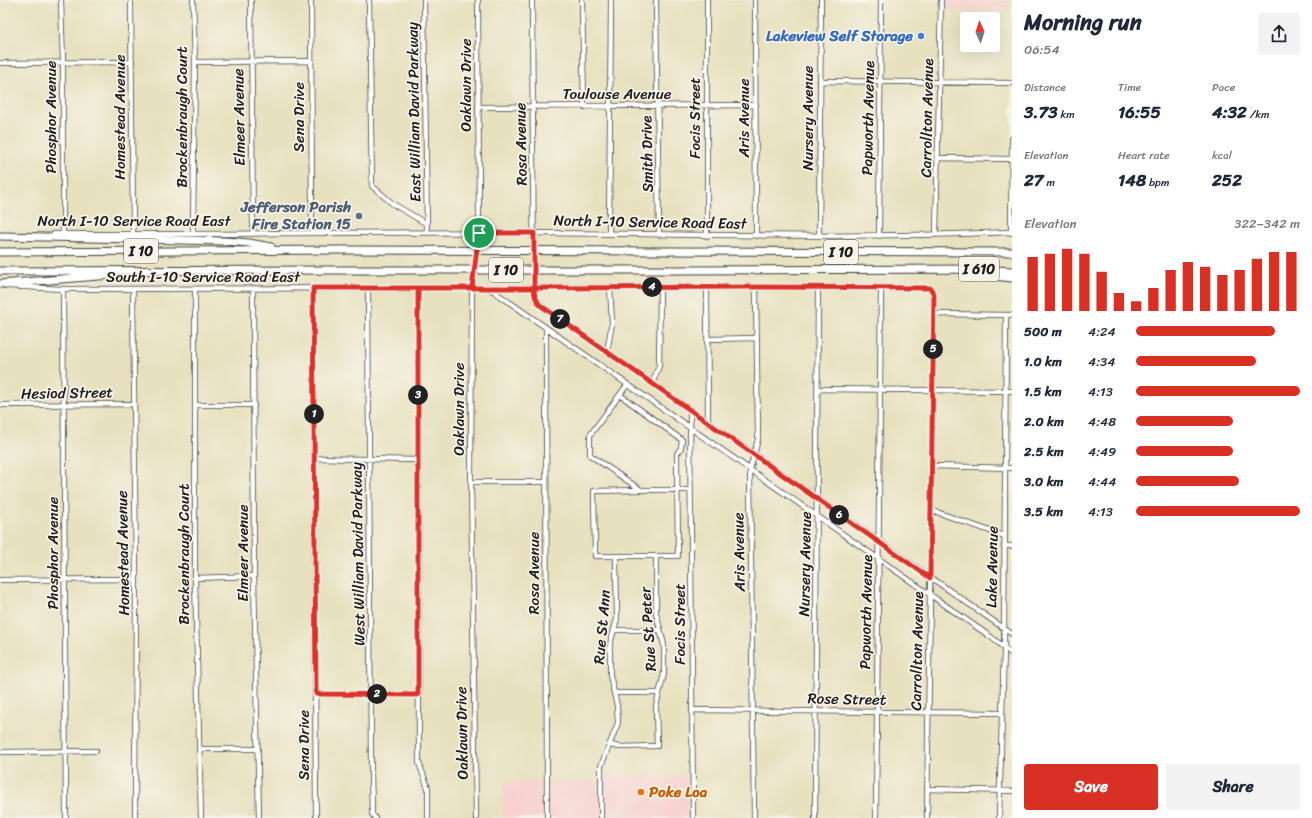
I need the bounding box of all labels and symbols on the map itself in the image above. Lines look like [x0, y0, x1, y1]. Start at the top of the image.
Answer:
north arrow [960, 12, 1000, 52]
street label: East William David Parkway [399, 22, 429, 202]
place label: Lakeview Self Storage [766, 23, 913, 49]
marker: Lakeview Self Storage [916, 31, 926, 41]
street label: Oaklawn Drive [453, 38, 479, 132]
street label: Brockenbraugh Court [169, 46, 195, 188]
street label: Homestead Avenue [107, 54, 133, 180]
street label: Carrollton Avenue [913, 58, 941, 178]
street label: Phosphor Avenue [38, 60, 64, 173]
street label: Papworth Avenue [854, 60, 882, 176]
street label: Nursery Avenue [795, 65, 821, 170]
street label: Elmeer Avenue [225, 68, 253, 166]
street label: Focis Street [682, 77, 708, 159]
street label: Aris Avenue [731, 78, 757, 159]
street label: Sena Drive [286, 81, 312, 152]
street label: Toulouse Avenue [563, 81, 672, 107]
street label: Rosa Avenue [507, 102, 535, 186]
street label: Smith Drive [633, 115, 661, 193]
place label: Jefferson Parish Fire Station 15 [240, 194, 351, 237]
street label: North I-10 Service Road East [553, 207, 748, 237]
street label: North I-10 Service Road East [37, 208, 231, 234]
marker: Jefferson Parish Fire Station 15 [354, 211, 364, 221]
pin [462, 216, 496, 250]
road number: I 10 [124, 239, 158, 263]
road number: I 10 [824, 240, 858, 264]
road number: I 610 [959, 257, 999, 281]
road number: I 10 [489, 258, 523, 282]
street label: South I-10 Service Road East [106, 264, 301, 290]
pin: 4 [642, 277, 662, 297]
pin: 7 [550, 309, 570, 329]
pin: 5 [923, 339, 943, 359]
street label: Oaklawn Drive [446, 362, 472, 456]
street label: Hesiod Street [21, 379, 114, 407]
pin: 3 [408, 385, 428, 405]
pin: 1 [304, 404, 324, 424]
street label: West William David Parkway [343, 462, 373, 646]
street label: Brockenbraugh Court [171, 483, 197, 625]
street label: Homestead Avenue [109, 490, 137, 616]
street label: Phosphor Avenue [40, 496, 66, 609]
street label: Elmeer Avenue [230, 504, 256, 602]
pin: 6 [829, 505, 849, 525]
street label: Nursery Avenue [791, 511, 819, 617]
street label: Aris Avenue [725, 512, 753, 593]
street label: Lake Avenue [978, 526, 1006, 608]
street label: Rosa Avenue [521, 531, 547, 615]
street label: Papworth Avenue [852, 554, 880, 670]
street label: Focis Street [667, 583, 693, 665]
street label: Rue St Peter [632, 585, 664, 672]
street label: Rue St Ann [586, 589, 618, 665]
street label: Carrollton Avenue [903, 591, 931, 711]
pin: 2 [367, 684, 387, 704]
street label: Rose Street [807, 685, 887, 713]
street label: Oaklawn Drive [448, 686, 476, 780]
street label: Sena Drive [291, 709, 317, 780]
place label: Poke Loa [649, 779, 708, 805]
marker: Poke Loa [636, 787, 646, 797]

